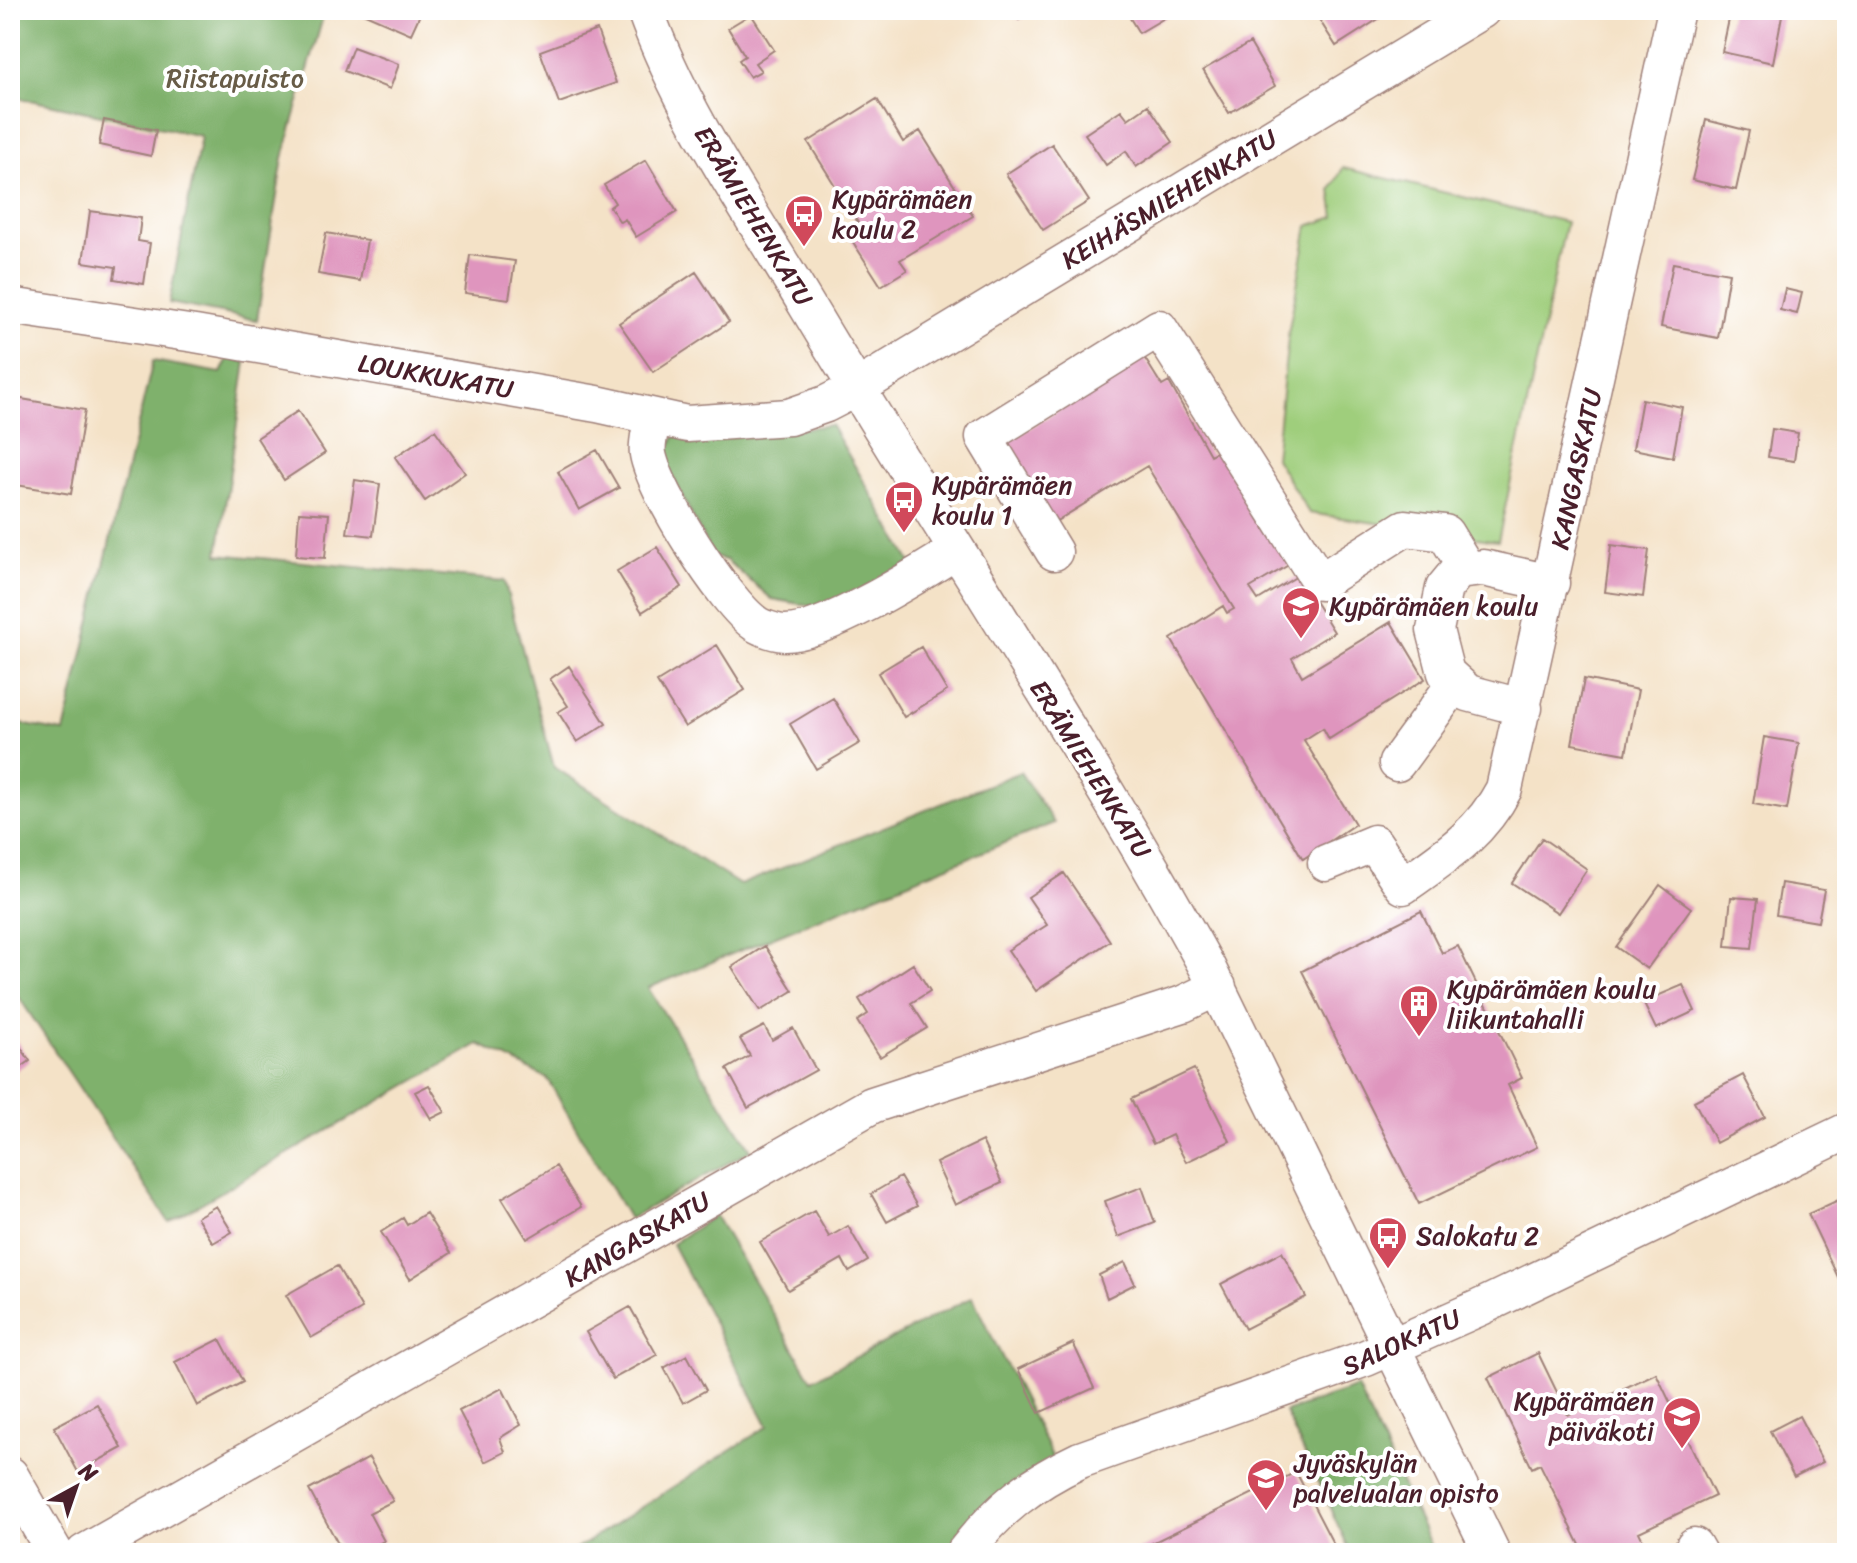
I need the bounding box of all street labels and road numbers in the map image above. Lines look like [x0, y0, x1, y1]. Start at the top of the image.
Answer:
street label: ERÄMIEHENKATU [682, 116, 826, 316]
street label: KEIHÄSMIEHENKATU [1052, 116, 1287, 282]
street label: LOUKKUKATU [354, 340, 518, 412]
street label: KANGASKATU [1537, 384, 1616, 554]
street label: ERÄMIEHENKATU [1017, 670, 1165, 868]
street label: KANGASKATU [555, 1178, 720, 1300]
street label: SALOKATU [1334, 1295, 1469, 1389]

